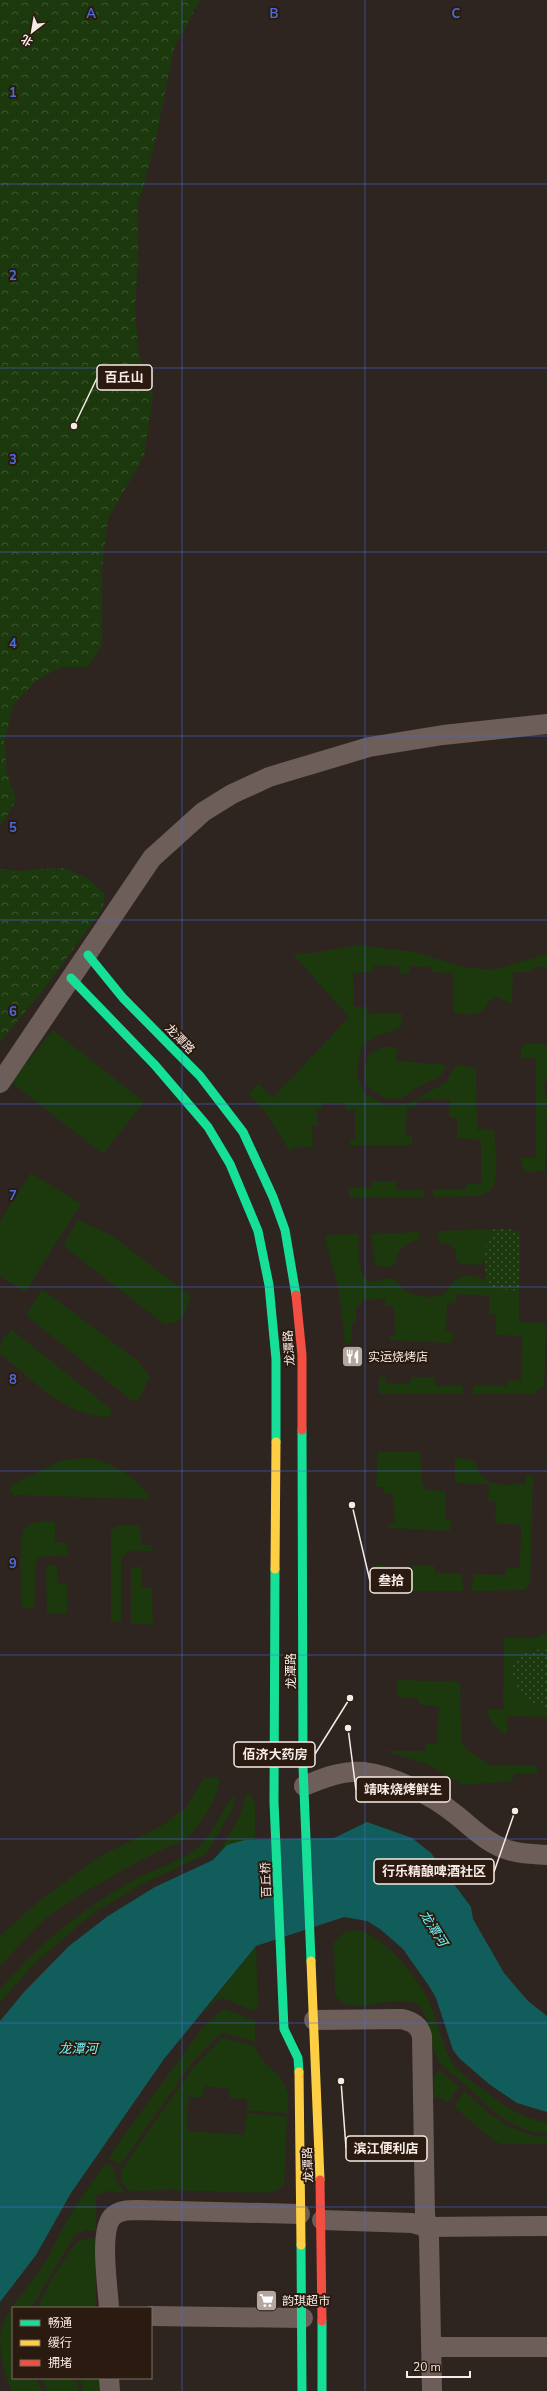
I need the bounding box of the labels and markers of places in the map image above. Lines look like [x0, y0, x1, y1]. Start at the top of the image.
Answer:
callout: 百丘山 [97, 365, 152, 390]
restaurant icon: 实运烧烤店 [340, 1344, 366, 1370]
place label: 实运烧烤店 [368, 1349, 428, 1365]
callout: 叁拾 [370, 1568, 412, 1593]
callout: 佰济大药房 [234, 1742, 315, 1767]
callout: 靖味烧烤鲜生 [356, 1777, 450, 1802]
callout: 行乐精酿啤酒社区 [374, 1859, 494, 1884]
callout: 滨江便利店 [346, 2136, 427, 2161]
supermarket icon: 韵琪超市 [254, 2288, 280, 2314]
place label: 韵琪超市 [282, 2293, 330, 2309]

